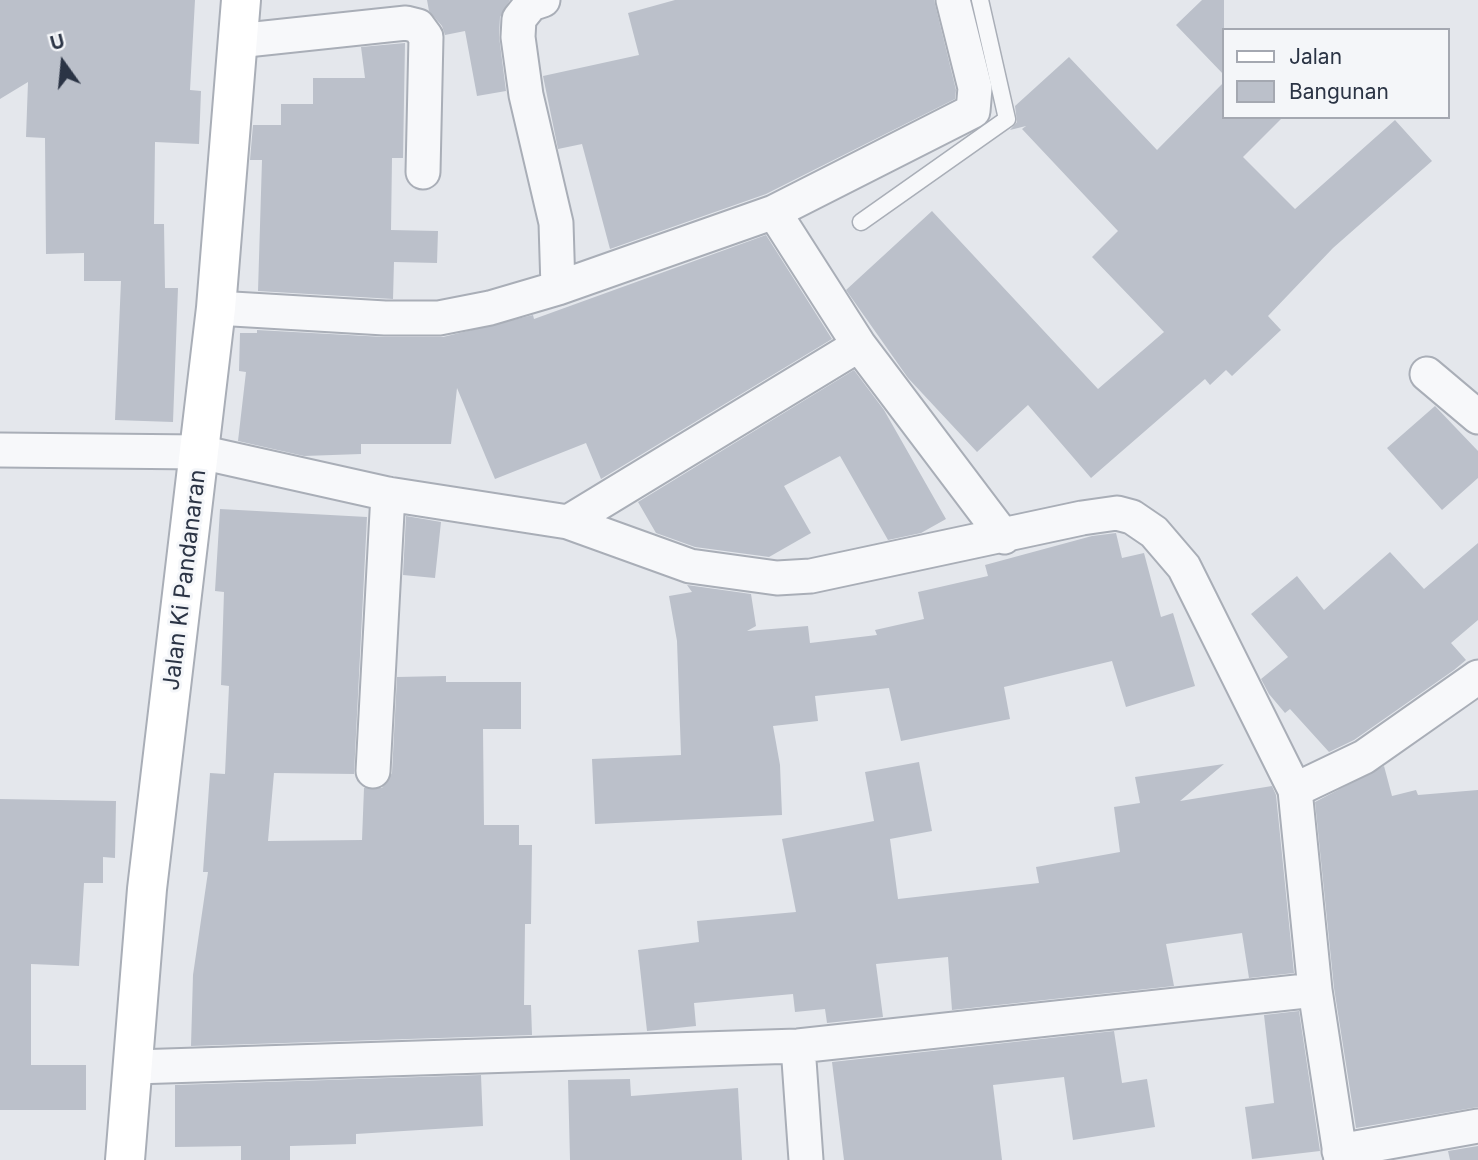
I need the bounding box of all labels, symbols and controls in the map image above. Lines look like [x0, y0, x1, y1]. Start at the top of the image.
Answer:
north arrow [28, 28, 98, 98]
legend [1222, 28, 1450, 119]
text: U [48, 29, 67, 55]
text: Jalan [1289, 44, 1342, 69]
text: Bangunan [1289, 79, 1389, 104]
street label: Jalan Ki Pandanaran [158, 468, 212, 692]

